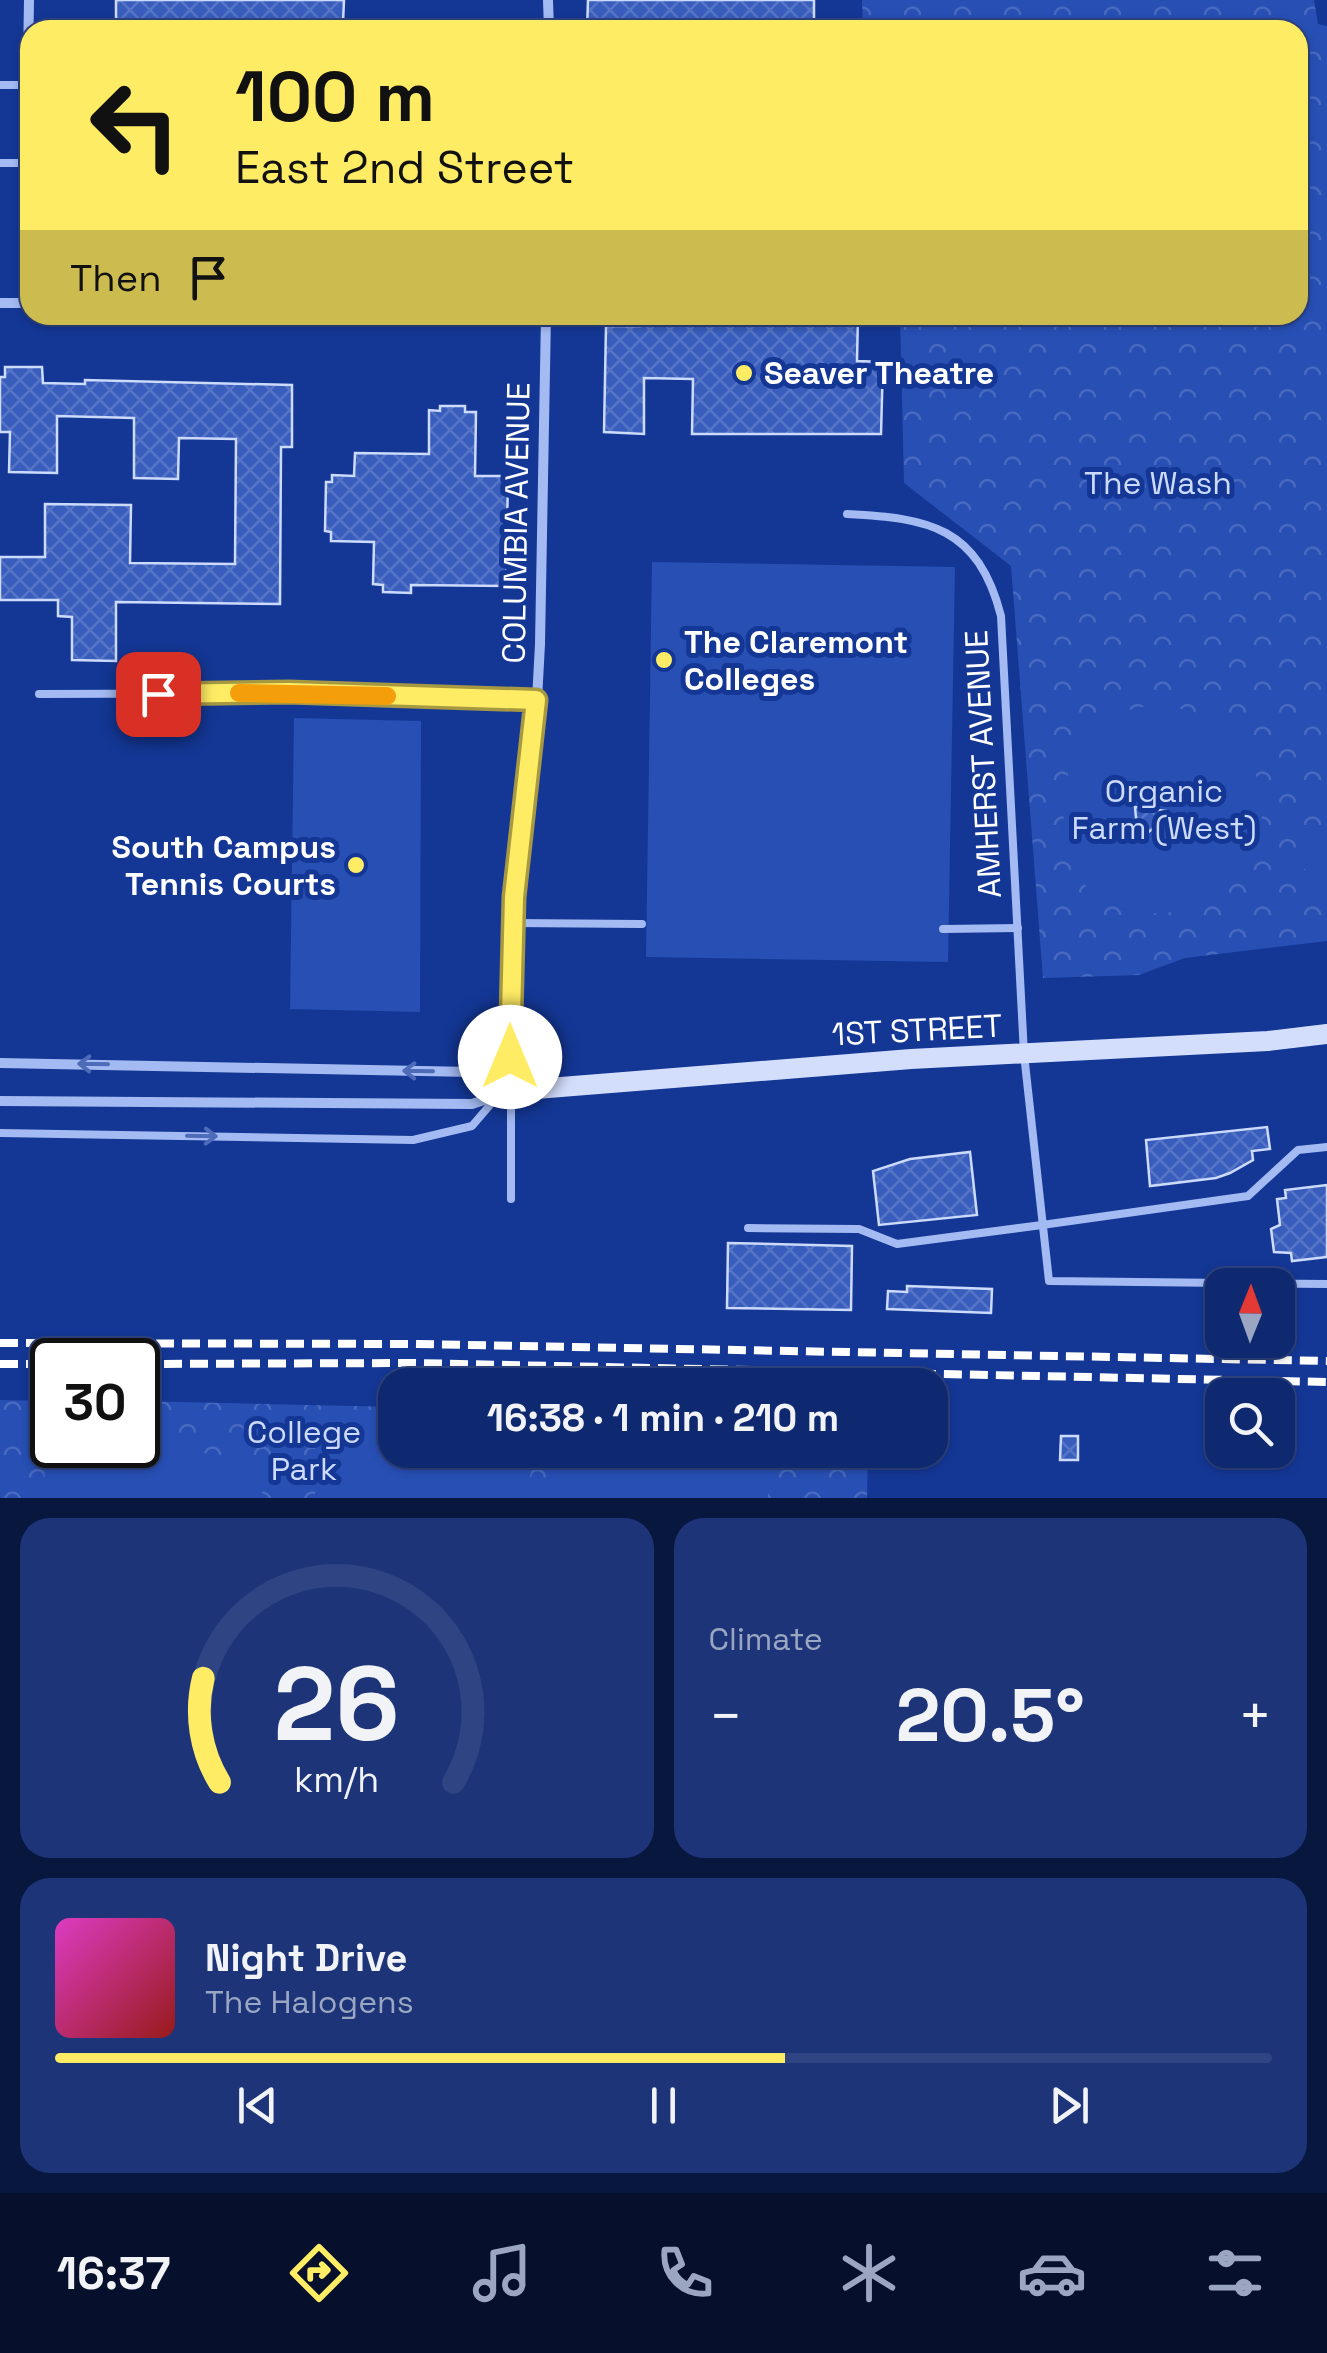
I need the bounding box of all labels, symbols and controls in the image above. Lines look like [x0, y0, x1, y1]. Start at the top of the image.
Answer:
text: 100 m [235, 52, 435, 141]
icon: left [70, 60, 200, 190]
text: East 2nd Street [235, 139, 574, 196]
icon: arrive [181, 250, 236, 305]
text: Then [70, 254, 161, 302]
place label: Seaver Theatre [764, 353, 994, 393]
marker: Seaver Theatre [733, 362, 755, 384]
street label: COLUMBIA AVENUE [494, 382, 538, 664]
park label: The Wash [1084, 463, 1232, 503]
place label: The Claremont Colleges [684, 622, 908, 699]
street label: AMHERST AVENUE [956, 629, 1010, 899]
marker: The Claremont Colleges [653, 649, 675, 671]
pin [116, 652, 201, 737]
icon: arrive [131, 667, 186, 722]
park label: Organic Farm (West) [1071, 771, 1257, 848]
place label: South Campus Tennis Courts [112, 827, 336, 904]
marker: South Campus Tennis Courts [345, 854, 367, 876]
position arrow [458, 1005, 562, 1109]
street label: 1ST STREET [831, 1006, 1003, 1054]
one-way arrow [77, 1055, 109, 1074]
one-way arrow [402, 1061, 434, 1080]
one-way arrow [186, 1127, 218, 1146]
north arrow [1205, 1268, 1295, 1358]
map controls [1205, 1268, 1295, 1468]
speed limit sign: 30 [30, 1338, 160, 1468]
button: search [1205, 1378, 1295, 1468]
text: 16:38 · 1 min · 210 m [487, 1394, 839, 1442]
park label: College Park [247, 1412, 361, 1489]
text: Climate [709, 1619, 823, 1659]
text: 26 [274, 1638, 400, 1770]
text: 20.5° [896, 1667, 1085, 1763]
text: − [709, 1681, 743, 1751]
text: + [1238, 1681, 1272, 1751]
text: km/h [294, 1757, 379, 1802]
text: Night Drive [205, 1934, 407, 1982]
text: The Halogens [205, 1982, 414, 2022]
icon: previous [230, 2078, 285, 2133]
icon: pause [636, 2078, 691, 2133]
icon: next [1042, 2078, 1097, 2133]
icon: directions [284, 2238, 354, 2308]
icon: music [467, 2238, 537, 2308]
icon: phone [650, 2238, 720, 2308]
icon: climate [834, 2238, 904, 2308]
icon: car [1017, 2238, 1087, 2308]
icon: filters [1200, 2238, 1270, 2308]
text: 16:37 [57, 2245, 171, 2302]

